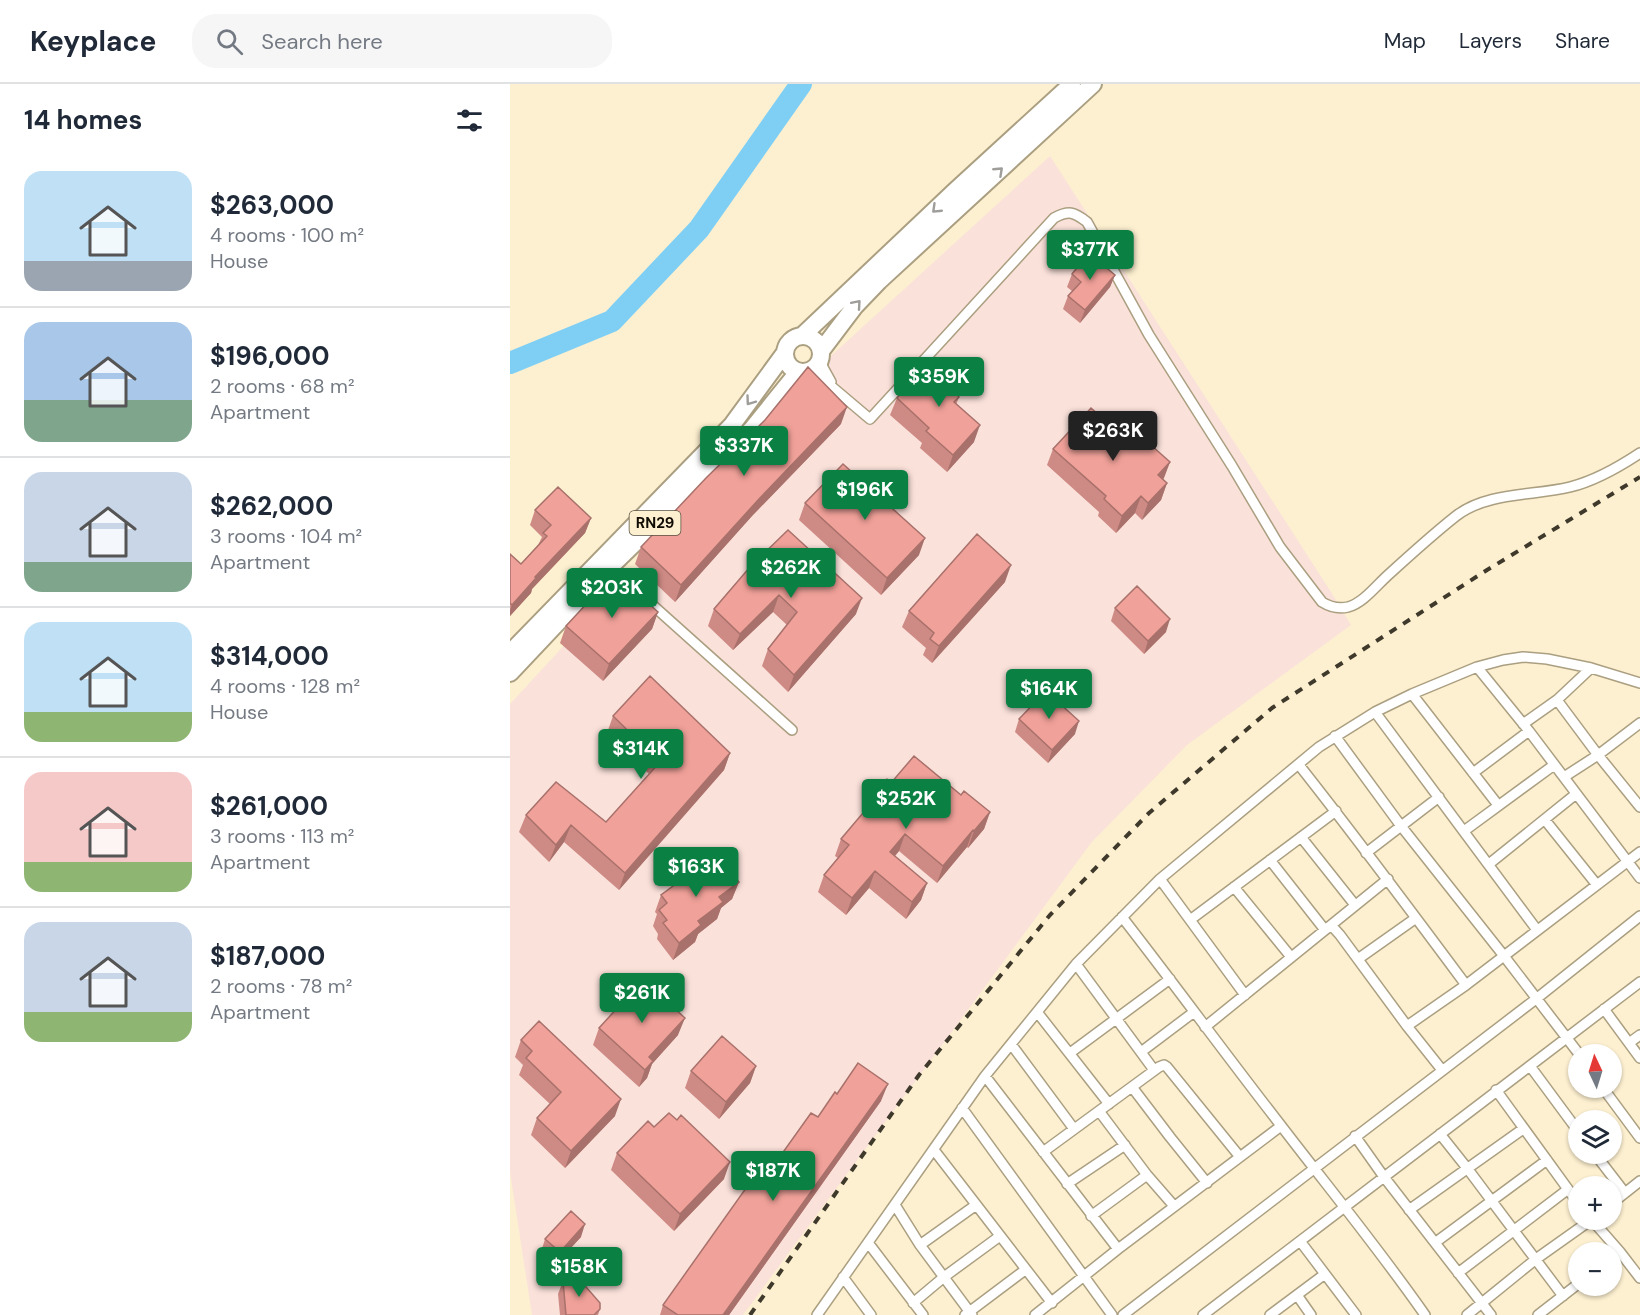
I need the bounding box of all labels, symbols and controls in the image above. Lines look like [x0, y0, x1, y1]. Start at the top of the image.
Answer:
search box [192, 14, 612, 68]
text: Keyplace [30, 23, 156, 60]
icon: search [213, 25, 246, 58]
text: Search here [261, 27, 383, 56]
text: Map [1384, 27, 1426, 55]
text: Layers [1459, 27, 1522, 55]
text: Share [1555, 27, 1610, 55]
text: 14 homes [24, 103, 142, 137]
icon: filters [453, 104, 486, 137]
one-way arrow [991, 167, 1002, 178]
text: $263,000 [210, 188, 334, 222]
icon: home [72, 195, 144, 267]
one-way arrow [933, 202, 944, 213]
text: 4 rooms · 100 m² [210, 222, 364, 248]
pin: $377K [1048, 230, 1132, 281]
text: $377K [1061, 236, 1119, 262]
text: House [210, 248, 268, 274]
one-way arrow [850, 300, 861, 311]
text: $196,000 [210, 339, 329, 373]
icon: home [72, 346, 144, 418]
pin: $359K [897, 357, 981, 408]
text: $359K [908, 363, 970, 389]
text: 2 rooms · 68 m² [210, 373, 355, 399]
one-way arrow [746, 395, 757, 406]
text: Apartment [210, 399, 310, 425]
pin: $263K [1071, 411, 1155, 462]
text: $263K [1082, 417, 1144, 443]
pin: $337K [702, 426, 786, 477]
text: $337K [714, 432, 774, 458]
pin: $196K [823, 470, 907, 521]
text: $196K [836, 476, 894, 502]
text: $262,000 [210, 489, 333, 523]
icon: home [72, 496, 144, 568]
road number: RN29 [630, 511, 680, 535]
text: 3 rooms · 104 m² [210, 523, 362, 549]
pin: $262K [749, 548, 833, 599]
text: Apartment [210, 549, 310, 575]
text: $262K [761, 554, 821, 580]
pin: $203K [570, 568, 654, 619]
text: $203K [581, 574, 643, 600]
text: $314,000 [210, 639, 329, 673]
icon: home [72, 646, 144, 718]
pin: $164K [1007, 669, 1091, 720]
text: 4 rooms · 128 m² [210, 673, 360, 699]
text: $164K [1020, 675, 1078, 701]
text: House [210, 699, 268, 725]
pin: $314K [599, 729, 683, 780]
text: $314K [612, 735, 670, 761]
pin: $252K [864, 779, 948, 830]
text: $252K [876, 785, 936, 811]
text: $261,000 [210, 789, 328, 823]
icon: home [72, 796, 144, 868]
text: 3 rooms · 113 m² [210, 823, 354, 849]
pin: $163K [654, 847, 738, 898]
text: Apartment [210, 849, 310, 875]
text: $163K [667, 853, 725, 879]
text: $187,000 [210, 939, 325, 973]
icon: home [72, 946, 144, 1018]
text: 2 rooms · 78 m² [210, 973, 352, 999]
pin: $261K [600, 973, 684, 1024]
text: $261K [614, 979, 670, 1005]
text: Apartment [210, 999, 310, 1025]
north arrow [1568, 1044, 1622, 1098]
map controls [1568, 1044, 1622, 1296]
button: layers [1568, 1110, 1622, 1164]
pin: $187K [731, 1151, 815, 1202]
text: $187K [745, 1157, 801, 1183]
button: + [1568, 1176, 1622, 1230]
button: − [1568, 1242, 1622, 1296]
pin: $158K [537, 1247, 621, 1298]
text: $158K [550, 1253, 608, 1279]

